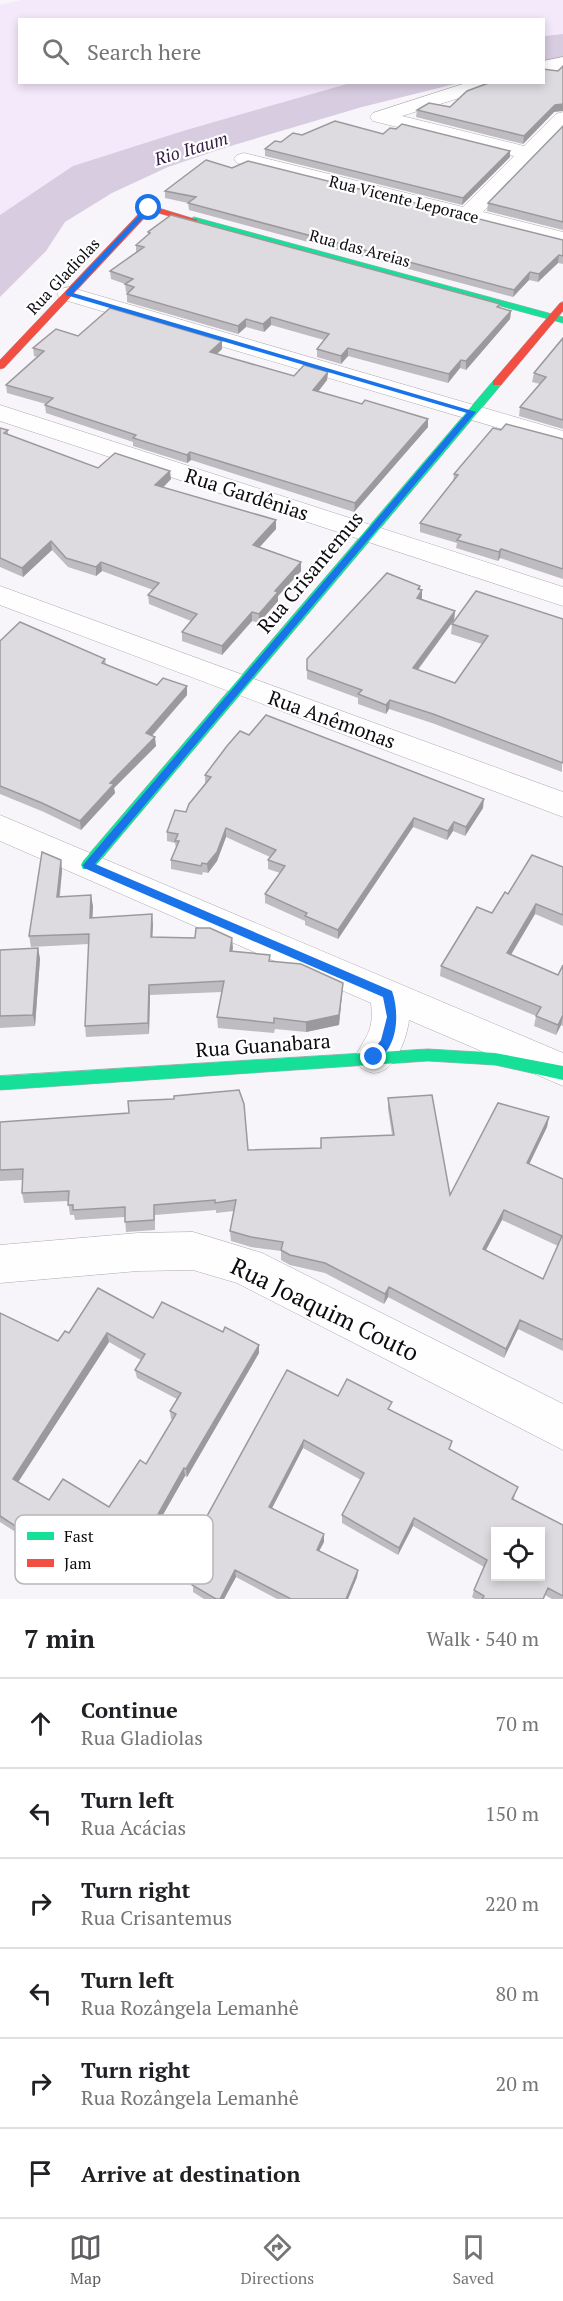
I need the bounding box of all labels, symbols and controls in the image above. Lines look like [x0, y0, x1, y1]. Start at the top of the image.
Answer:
search box [18, 18, 545, 84]
icon: search [39, 35, 72, 68]
text: Search here [87, 37, 201, 66]
water label: Rio Itaum [150, 125, 231, 171]
street label: Rua Vicente Leporace [327, 170, 481, 228]
route start [135, 194, 161, 220]
street label: Rua das Areias [307, 224, 413, 272]
street label: Rua Gladiolas [22, 233, 104, 319]
street label: Rua Gardênias [182, 461, 312, 527]
street label: Rua Crisantemus [251, 505, 369, 639]
street label: Rua Anêmonas [265, 684, 399, 754]
street label: Rua Guanabara [195, 1027, 331, 1063]
route end [360, 1043, 386, 1069]
street label: Rua Joaquim Couto [226, 1250, 424, 1368]
legend [15, 1515, 213, 1584]
text: Fast [64, 1525, 94, 1547]
map controls [491, 1527, 545, 1581]
button: locate [491, 1527, 545, 1581]
text: Jam [64, 1552, 92, 1574]
text: 7 min [24, 1621, 95, 1655]
text: Walk · 540 m [427, 1625, 539, 1652]
text: Continue [81, 1695, 178, 1724]
icon: ahead [24, 1707, 57, 1740]
text: 70 m [496, 1710, 539, 1737]
text: Rua Gladiolas [81, 1724, 203, 1751]
text: Turn left [81, 1785, 174, 1814]
icon: left [24, 1797, 57, 1830]
text: 150 m [485, 1800, 539, 1827]
text: Rua Acácias [81, 1814, 186, 1841]
text: Turn right [81, 1875, 190, 1904]
icon: right [24, 1887, 57, 1920]
text: 220 m [485, 1890, 539, 1917]
text: Rua Crisantemus [81, 1904, 232, 1931]
text: Turn left [81, 1965, 174, 1994]
icon: left [24, 1977, 57, 2010]
text: 80 m [496, 1980, 539, 2007]
text: Rua Rozângela Lemanhê [81, 1994, 299, 2021]
text: Turn right [81, 2055, 190, 2084]
icon: right [24, 2067, 57, 2100]
text: 20 m [496, 2070, 539, 2097]
text: Rua Rozângela Lemanhê [81, 2084, 299, 2111]
icon: arrive [24, 2157, 57, 2190]
text: Arrive at destination [81, 2159, 300, 2188]
tab: Map [69, 2231, 102, 2289]
tab: Directions [240, 2231, 314, 2289]
tab: Saved [452, 2231, 494, 2289]

